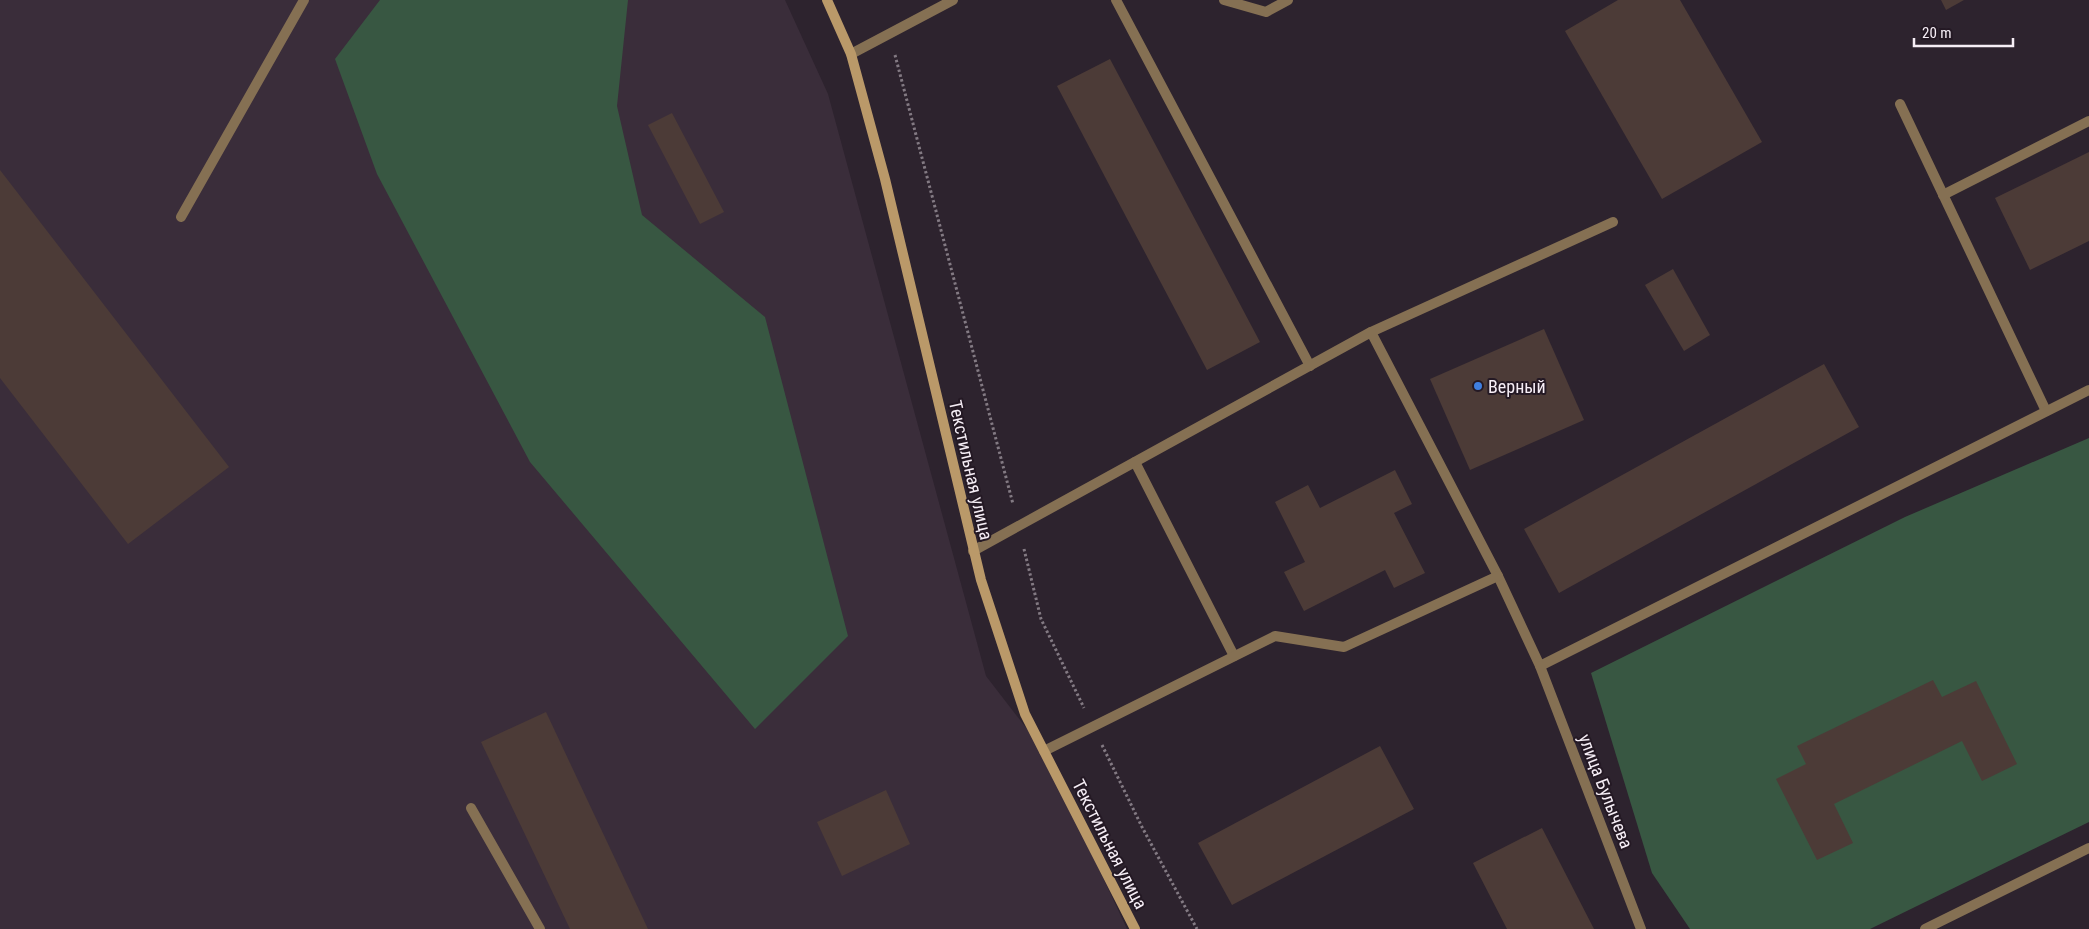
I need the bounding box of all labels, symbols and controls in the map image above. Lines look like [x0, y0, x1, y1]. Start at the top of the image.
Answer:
scale bar [1914, 15, 2013, 47]
text: 20 m [1922, 24, 1952, 42]
place label: Верный [1488, 376, 1546, 397]
marker: Верный [1472, 380, 1484, 392]
street label: Текстильная улица [945, 398, 997, 542]
street label: улица Булычева [1575, 731, 1637, 851]
street label: Текстильная улица [1068, 776, 1152, 912]

